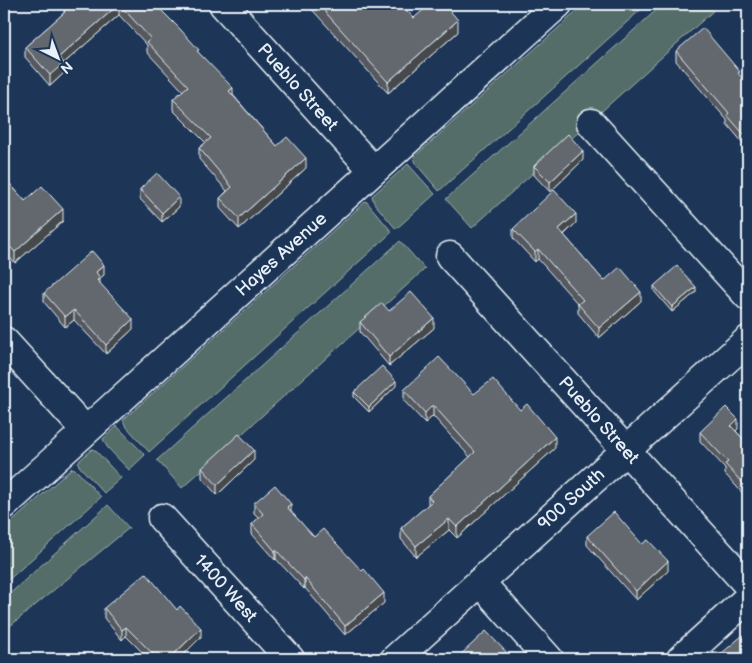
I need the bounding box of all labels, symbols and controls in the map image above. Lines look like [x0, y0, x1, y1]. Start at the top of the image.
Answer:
north arrow [32, 32, 82, 82]
street label: Pueblo Street [253, 39, 343, 136]
text: N [57, 57, 76, 77]
street label: Hayes Avenue [231, 208, 331, 301]
street label: Pueblo Street [554, 372, 644, 469]
street label: 900 South [534, 464, 609, 535]
street label: 1400 West [190, 550, 262, 627]

